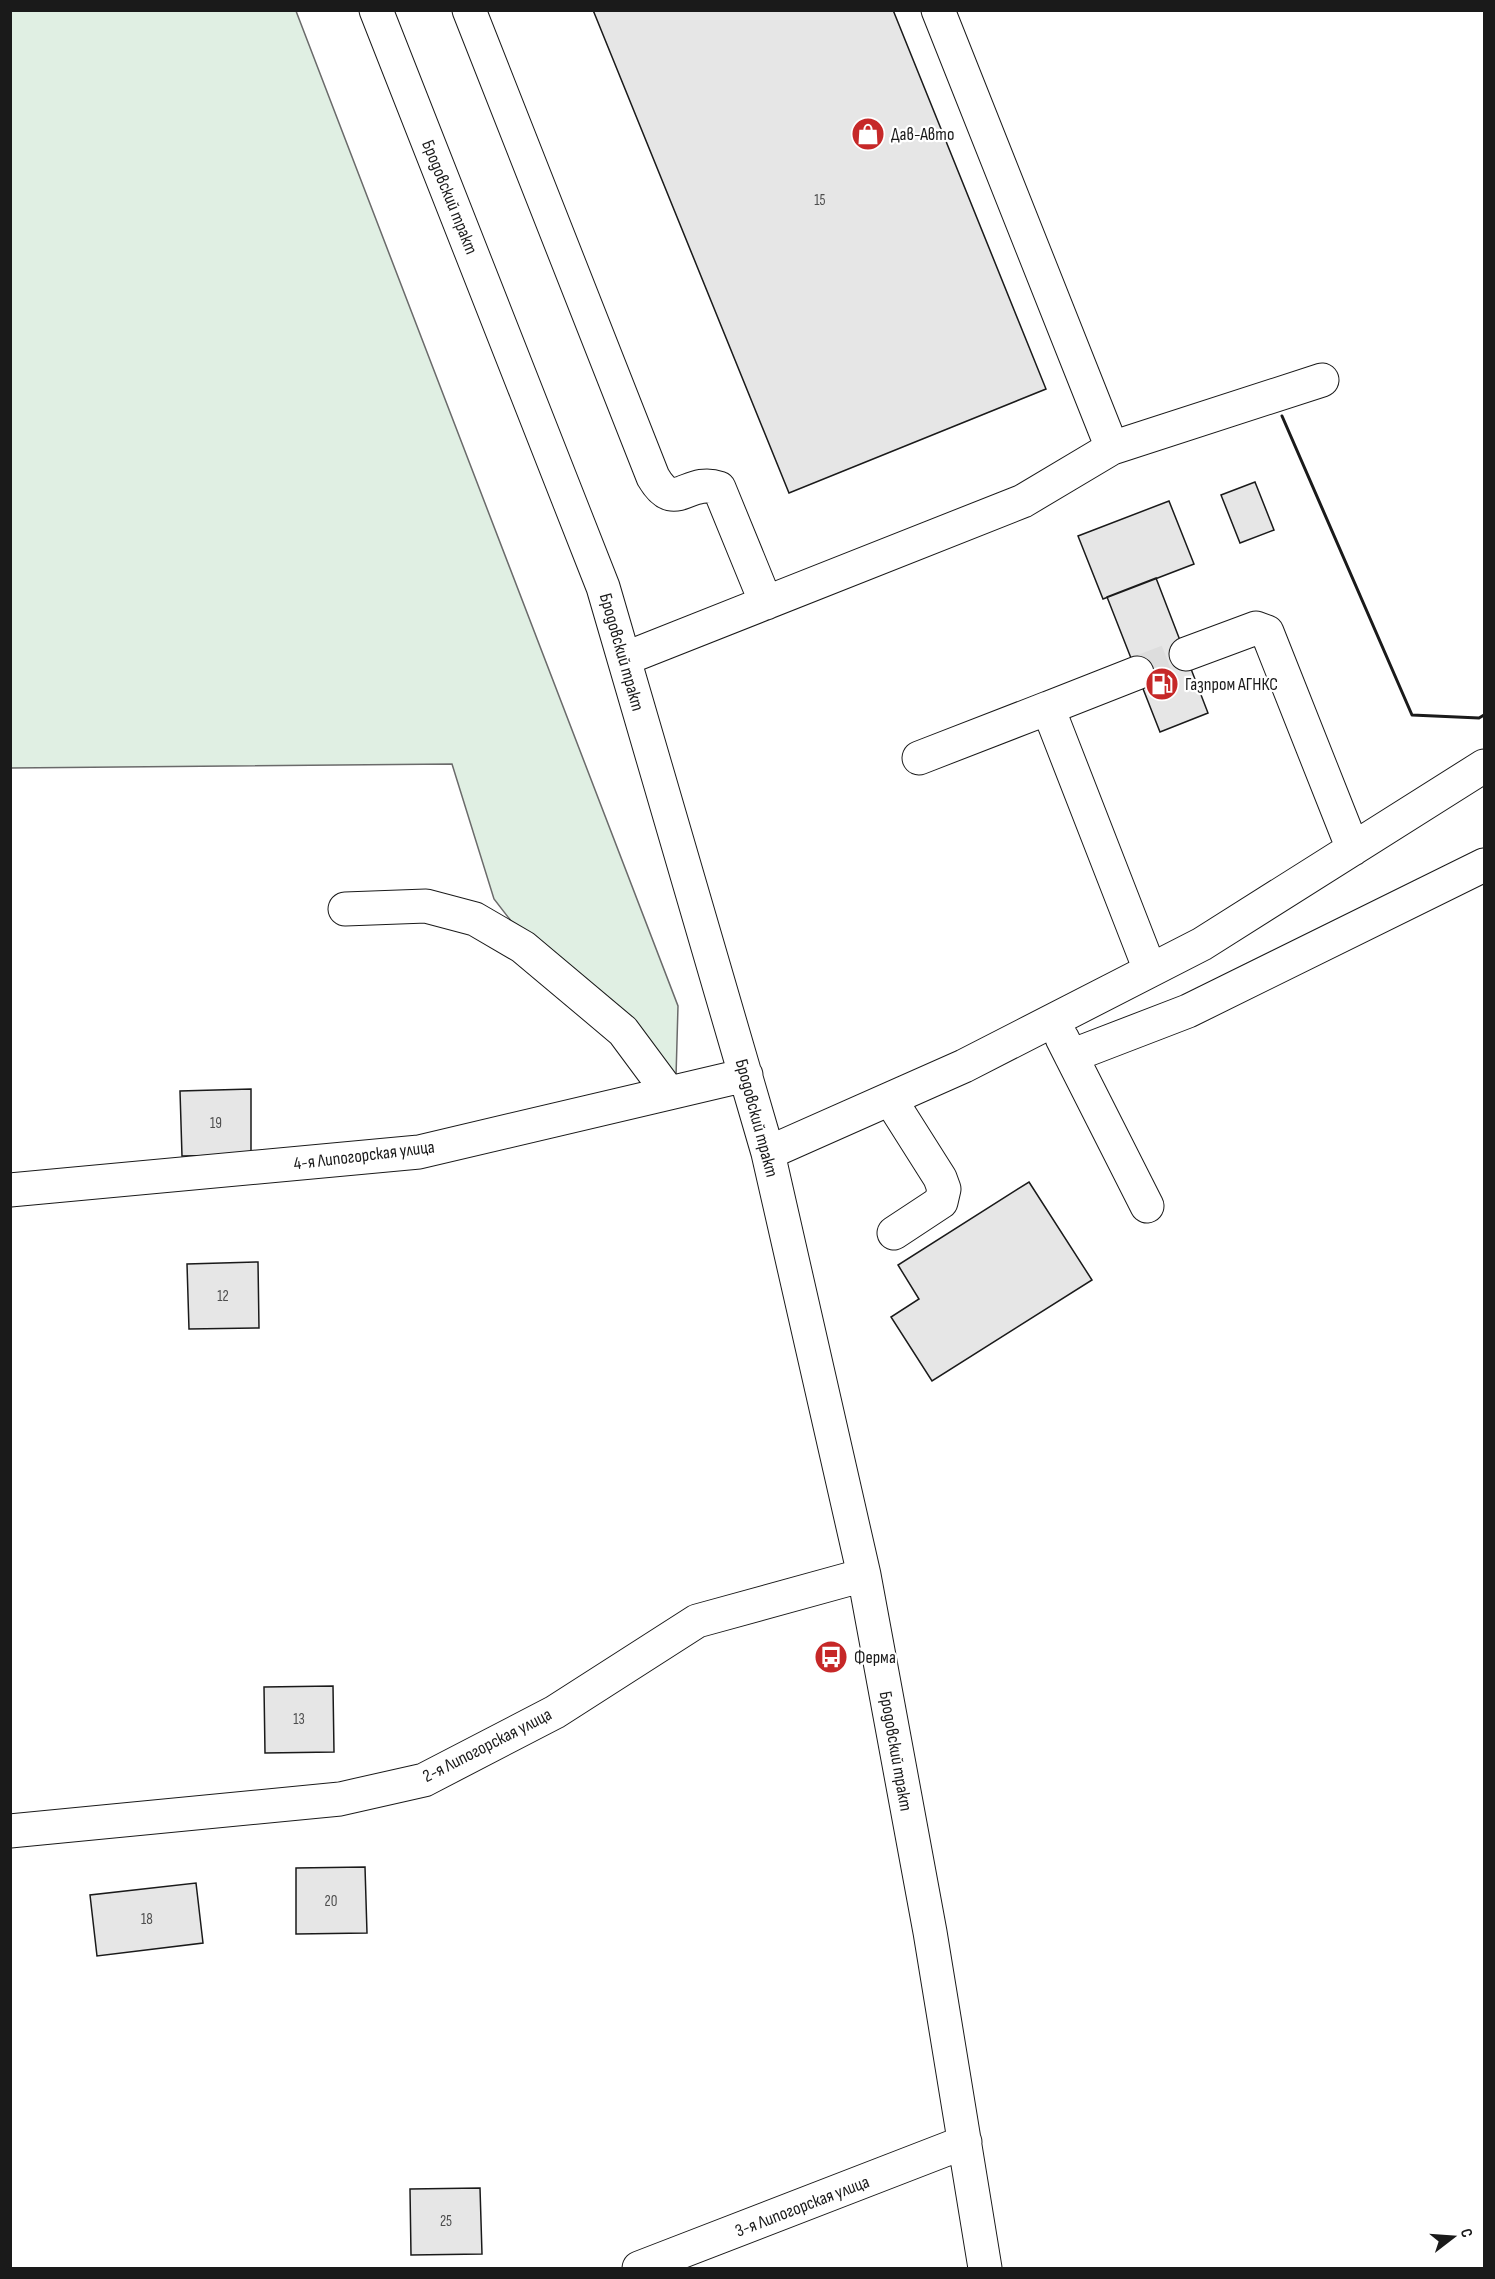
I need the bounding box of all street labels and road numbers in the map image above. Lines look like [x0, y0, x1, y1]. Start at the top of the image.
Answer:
street label: Бродовский тракт [417, 137, 482, 257]
street label: Бродовский тракт [595, 591, 648, 713]
street label: Бродовский тракт [731, 1057, 782, 1179]
street label: 4-я Липогорская улица [292, 1136, 436, 1175]
street label: Бродовский тракт [875, 1689, 916, 1813]
street label: 2-я Липогорская улица [419, 1704, 555, 1787]
street label: 3-я Липогорская улица [732, 2171, 872, 2242]

